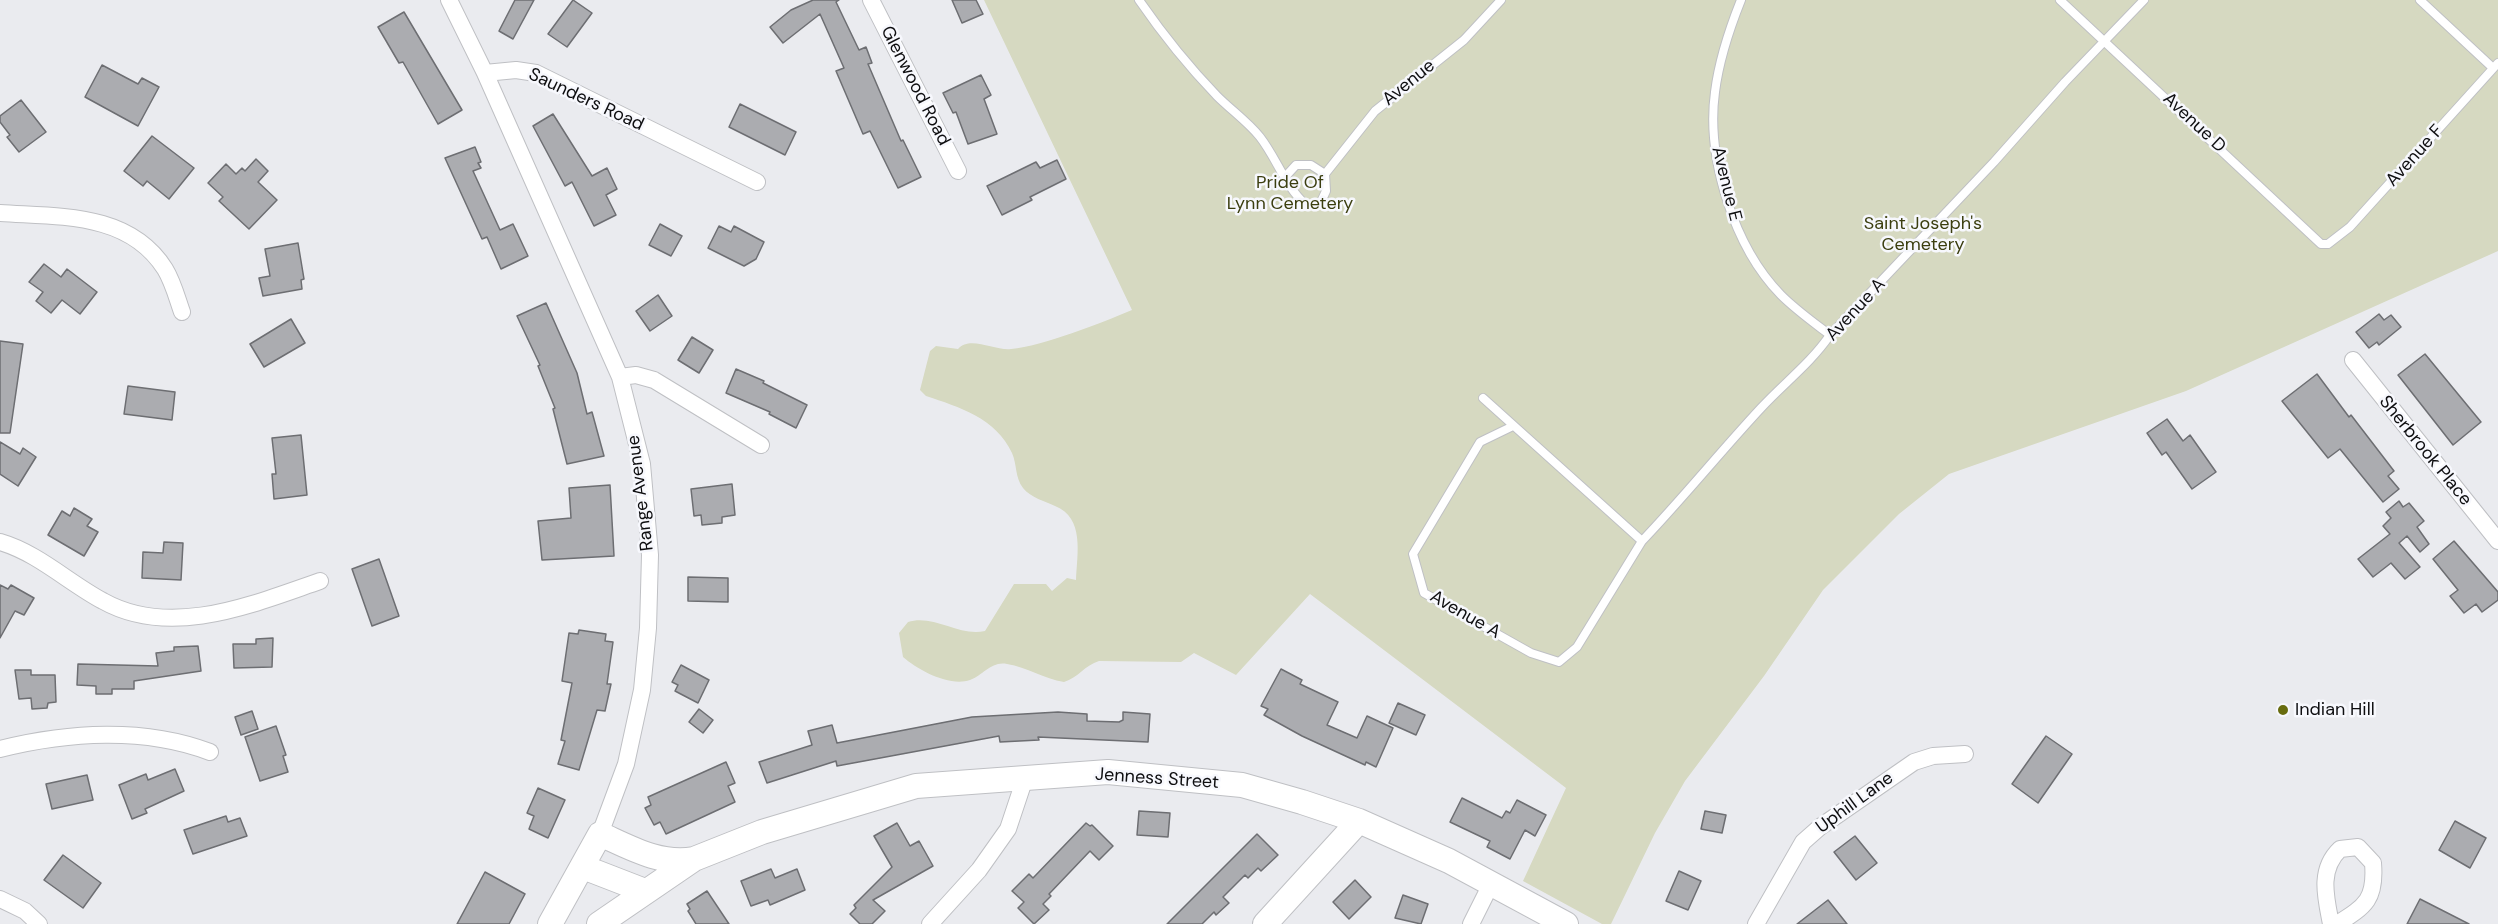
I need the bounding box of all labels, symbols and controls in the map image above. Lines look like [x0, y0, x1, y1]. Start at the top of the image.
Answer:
street label: Glenwood Road [876, 23, 954, 149]
street label: Avenue [1378, 55, 1440, 111]
street label: Saunders Road [525, 64, 647, 136]
street label: Avenue D [2158, 88, 2230, 158]
street label: Avenue F [2382, 121, 2448, 191]
street label: Avenue E [1706, 144, 1746, 224]
park label: Pride Of Lynn Cemetery [1227, 172, 1353, 214]
park label: Saint Joseph's Cemetery [1864, 213, 1982, 256]
street label: Avenue A [1822, 274, 1890, 346]
street label: Sherbrook Place [2374, 392, 2476, 510]
street label: Range Avenue [623, 434, 659, 552]
street label: Avenue A [1426, 586, 1504, 644]
place label: Indian Hill [2295, 699, 2375, 721]
marker: Indian Hill [2276, 703, 2290, 717]
street label: Jenness Street [1094, 764, 1220, 794]
street label: Uphill Lane [1812, 768, 1898, 838]

